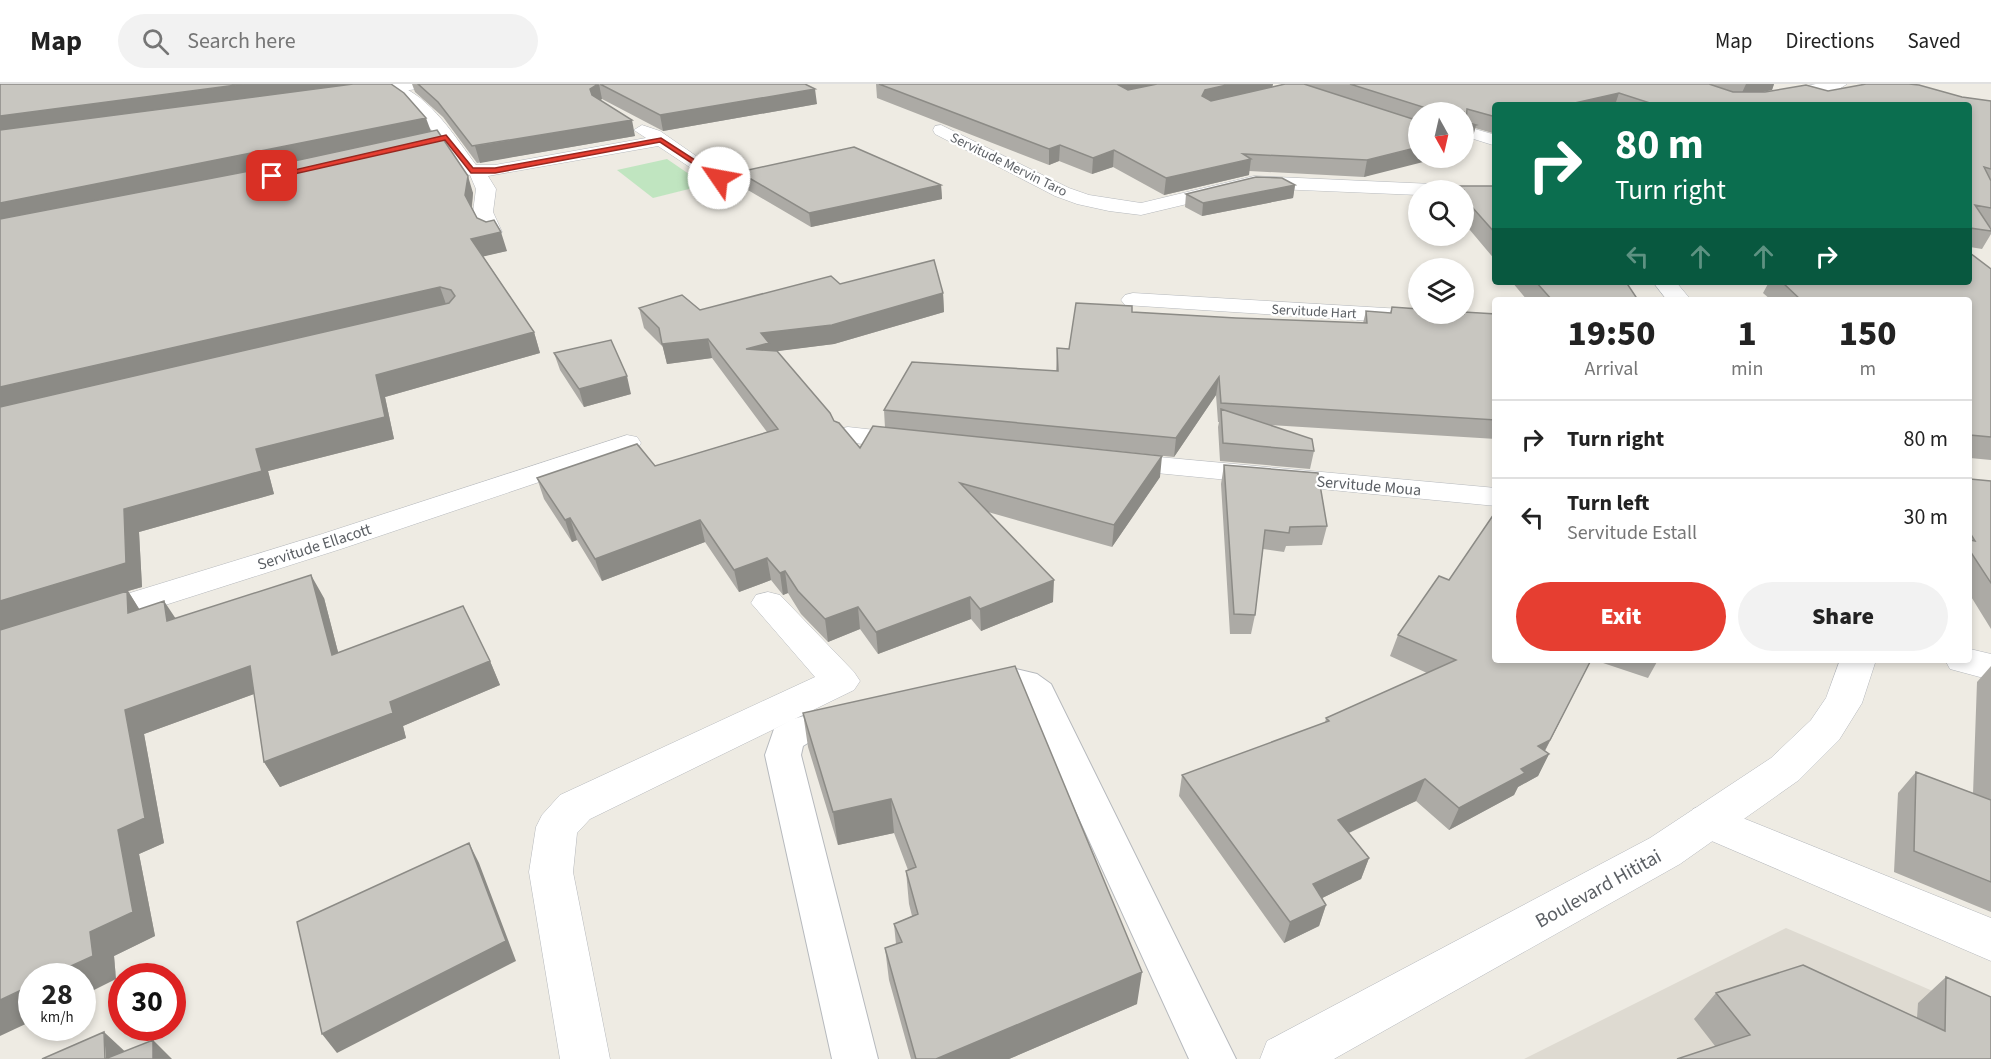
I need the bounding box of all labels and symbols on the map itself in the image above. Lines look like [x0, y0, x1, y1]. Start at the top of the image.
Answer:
north arrow [1408, 102, 1474, 168]
street label: Servitude Mervin Taro [947, 128, 1071, 202]
position arrow [687, 146, 751, 210]
pin [246, 150, 297, 201]
street label: Servitude Hart [1271, 300, 1357, 324]
street label: Servitude Moua [1316, 470, 1422, 502]
street label: Servitude Ellacott [255, 518, 375, 576]
street label: Boulevard Hititai [1530, 843, 1667, 935]
speed limit sign: 30 [108, 963, 186, 1041]

